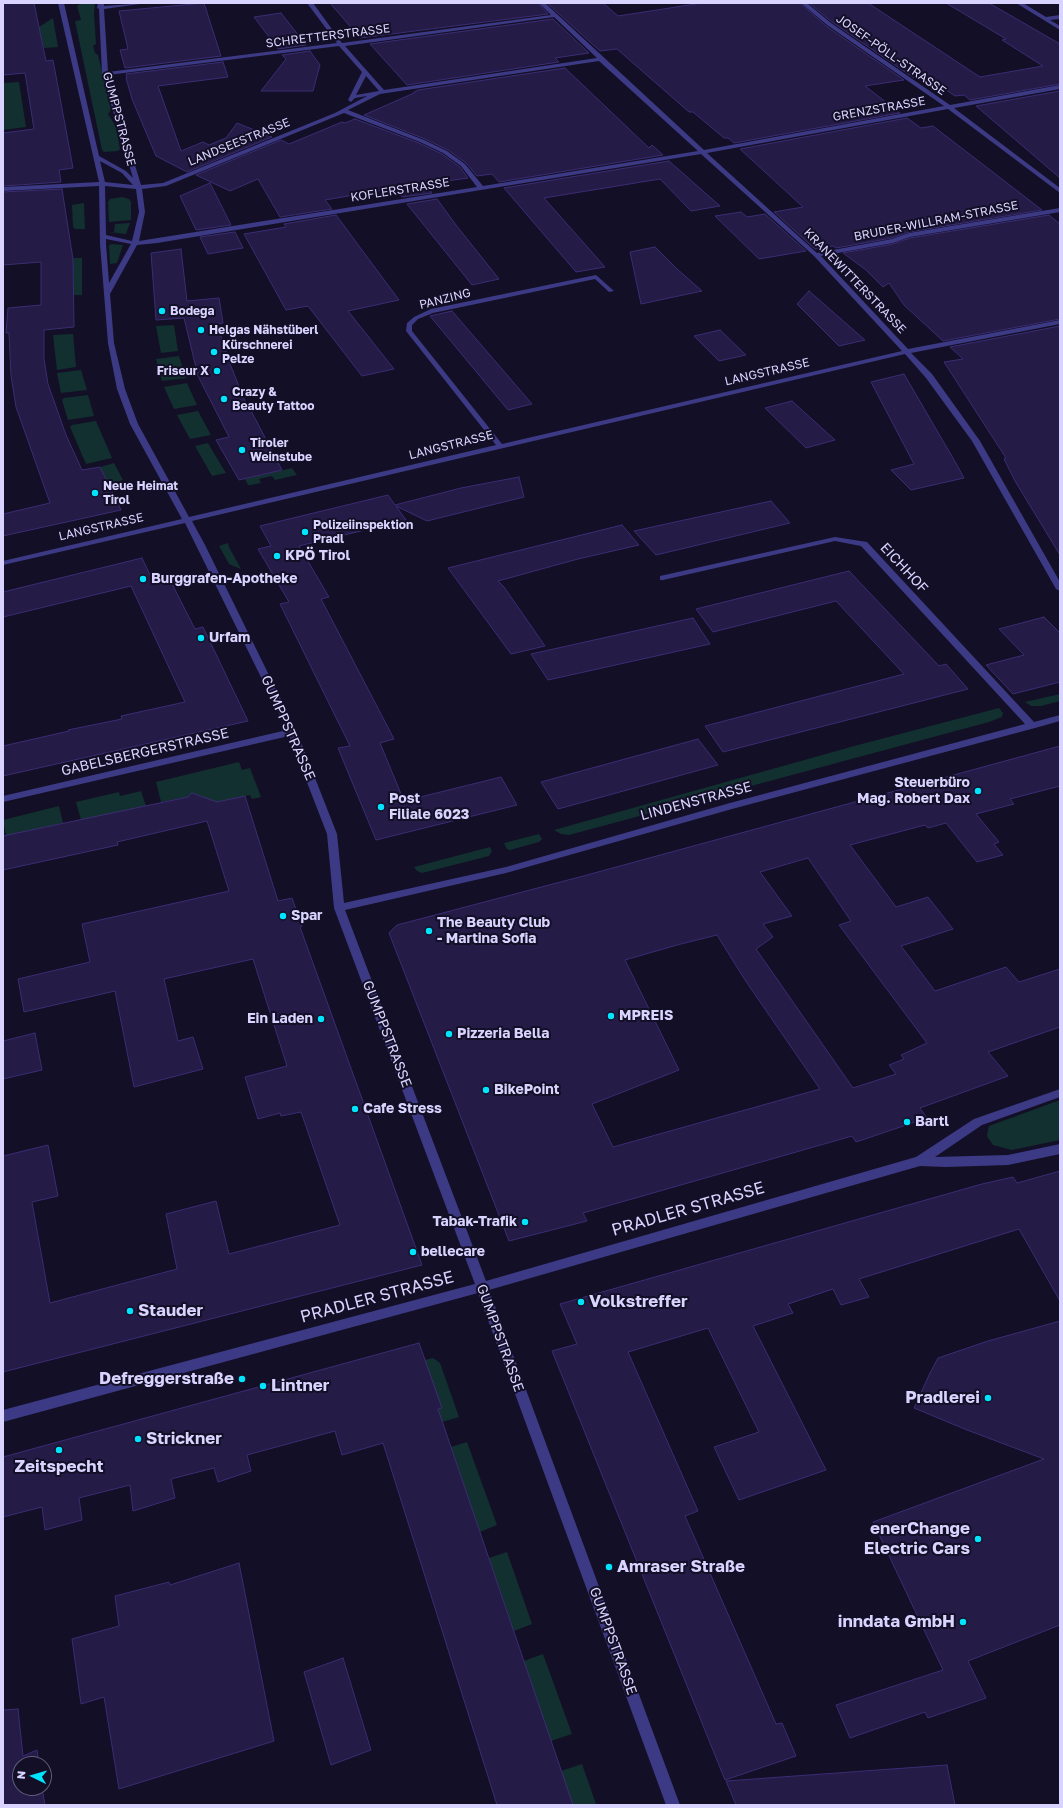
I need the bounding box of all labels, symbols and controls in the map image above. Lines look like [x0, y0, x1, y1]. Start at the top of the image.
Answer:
street label: JOSEF-PÖLL-STRASSE [833, 12, 949, 98]
street label: SCHRETTERSTRASSE [265, 21, 391, 51]
street label: GUMPPSTRASSE [99, 70, 139, 168]
street label: GRENZSTRASSE [832, 94, 926, 124]
street label: LANDSEESTRASSE [186, 115, 292, 169]
street label: KOFLERSTRASSE [349, 175, 451, 205]
street label: BRUDER-WILLRAM-STRASSE [853, 198, 1019, 244]
street label: KRANEWITTERSTRASSE [801, 225, 909, 337]
street label: PANZING [418, 286, 472, 312]
place label: Bodega [170, 304, 214, 318]
marker: Bodega [157, 306, 167, 316]
place label: Helgas Nähstüberl [209, 323, 318, 337]
marker: Helgas Nähstüberl [196, 325, 206, 335]
place label: Kürschnerei Pelze [222, 338, 292, 366]
marker: Kürschnerei Pelze [209, 347, 219, 357]
street label: LANGSTRASSE [723, 355, 811, 389]
place label: Friseur X [157, 364, 209, 378]
marker: Friseur X [212, 366, 222, 376]
place label: Crazy & Beauty Tattoo [232, 385, 314, 413]
marker: Crazy & Beauty Tattoo [219, 394, 229, 404]
street label: LANGSTRASSE [407, 428, 495, 462]
place label: Tiroler Weinstube [250, 436, 312, 464]
marker: Tiroler Weinstube [237, 445, 247, 455]
place label: Neue Heimat Tirol [103, 479, 178, 507]
marker: Neue Heimat Tirol [90, 488, 100, 498]
street label: LANGSTRASSE [57, 510, 145, 544]
place label: Polizeiinspektion Pradl [313, 518, 413, 546]
marker: Polizeiinspektion Pradl [300, 527, 310, 537]
street label: EICHHOF [877, 539, 931, 597]
place label: KPÖ Tirol [285, 548, 350, 564]
marker: KPÖ Tirol [272, 551, 282, 561]
place label: Burggrafen-Apotheke [151, 571, 297, 587]
marker: Burggrafen-Apotheke [138, 574, 148, 584]
place label: Urfam [209, 630, 250, 646]
marker: Urfam [196, 633, 206, 643]
street label: GUMPPSTRASSE [257, 673, 319, 783]
street label: GABELSBERGERSTRASSE [59, 725, 231, 779]
place label: Steuerbüro Mag. Robert Dax [857, 775, 970, 808]
street label: LINDENSTRASSE [638, 778, 754, 824]
marker: Steuerbüro Mag. Robert Dax [973, 786, 983, 796]
place label: Post Filiale 6023 [389, 791, 469, 824]
marker: Post Filiale 6023 [376, 802, 386, 812]
place label: Spar [291, 908, 323, 924]
marker: Spar [278, 911, 288, 921]
place label: The Beauty Club - Martina Sofia [437, 915, 550, 948]
marker: The Beauty Club - Martina Sofia [424, 926, 434, 936]
street label: GUMPPSTRASSE [359, 978, 415, 1090]
place label: MPREIS [619, 1008, 673, 1024]
place label: Ein Laden [247, 1011, 313, 1027]
marker: MPREIS [606, 1011, 616, 1021]
marker: Ein Laden [316, 1014, 326, 1024]
place label: Pizzeria Bella [457, 1026, 549, 1042]
marker: Pizzeria Bella [444, 1029, 454, 1039]
place label: BikePoint [494, 1082, 559, 1098]
marker: BikePoint [481, 1085, 491, 1095]
place label: Cafe Stress [363, 1101, 442, 1117]
marker: Cafe Stress [350, 1104, 360, 1114]
place label: Bartl [915, 1114, 949, 1130]
marker: Bartl [902, 1117, 912, 1127]
street label: PRADLER STRASSE [609, 1177, 767, 1241]
place label: Tabak-Trafik [433, 1214, 517, 1230]
marker: Tabak-Trafik [520, 1217, 530, 1227]
place label: bellecare [421, 1244, 485, 1260]
marker: bellecare [408, 1247, 418, 1257]
street label: PRADLER STRASSE [298, 1267, 456, 1327]
street label: GUMPPSTRASSE [473, 1282, 527, 1394]
place label: Volkstreffer [589, 1292, 688, 1312]
marker: Volkstreffer [576, 1297, 586, 1307]
place label: Stauder [138, 1301, 203, 1321]
marker: Stauder [125, 1306, 135, 1316]
place label: Defreggerstraße [99, 1369, 234, 1389]
marker: Defreggerstraße [237, 1374, 247, 1384]
place label: Lintner [271, 1376, 329, 1396]
marker: Lintner [258, 1381, 268, 1391]
place label: Pradlerei [905, 1388, 980, 1408]
marker: Pradlerei [983, 1393, 993, 1403]
place label: Strickner [146, 1429, 222, 1449]
marker: Strickner [133, 1434, 143, 1444]
marker: Zeitspecht [54, 1445, 64, 1455]
place label: Zeitspecht [15, 1457, 103, 1477]
place label: enerChange Electric Cars [864, 1519, 970, 1559]
marker: enerChange Electric Cars [973, 1534, 983, 1544]
place label: Amraser Straße [617, 1557, 745, 1577]
marker: Amraser Straße [604, 1562, 614, 1572]
street label: GUMPPSTRASSE [586, 1585, 640, 1697]
place label: inndata GmbH [838, 1612, 955, 1632]
marker: inndata GmbH [958, 1617, 968, 1627]
north arrow [12, 1756, 52, 1796]
text: N [14, 1770, 27, 1780]

